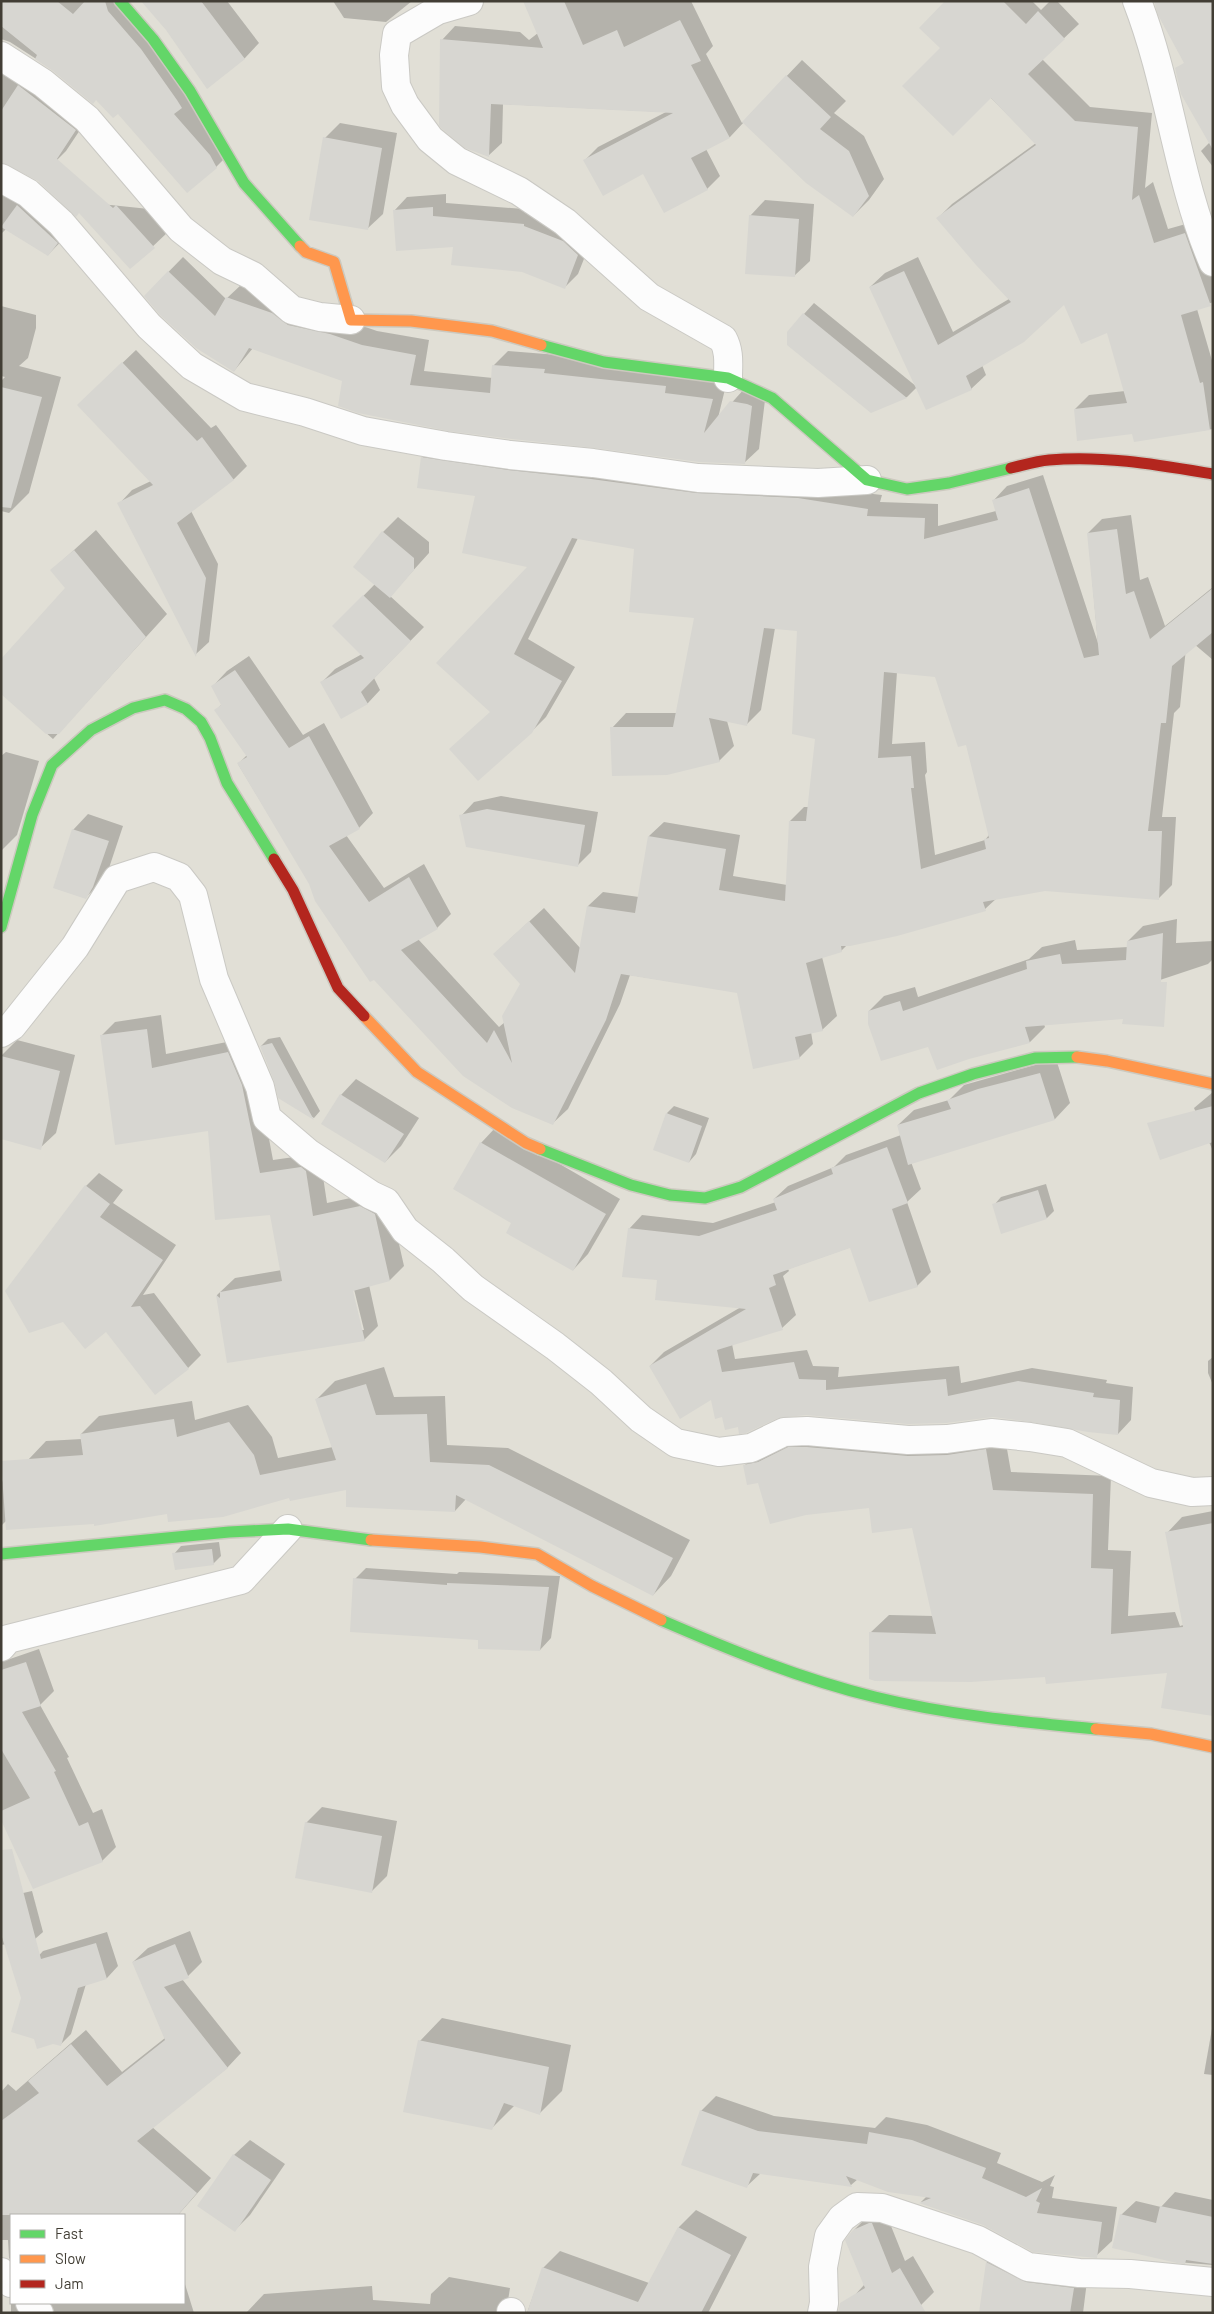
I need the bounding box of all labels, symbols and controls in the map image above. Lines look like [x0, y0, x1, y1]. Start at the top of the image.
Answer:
legend [10, 2214, 185, 2304]
text: Fast [55, 2224, 83, 2242]
text: Slow [55, 2249, 86, 2267]
text: Jam [55, 2274, 84, 2292]

